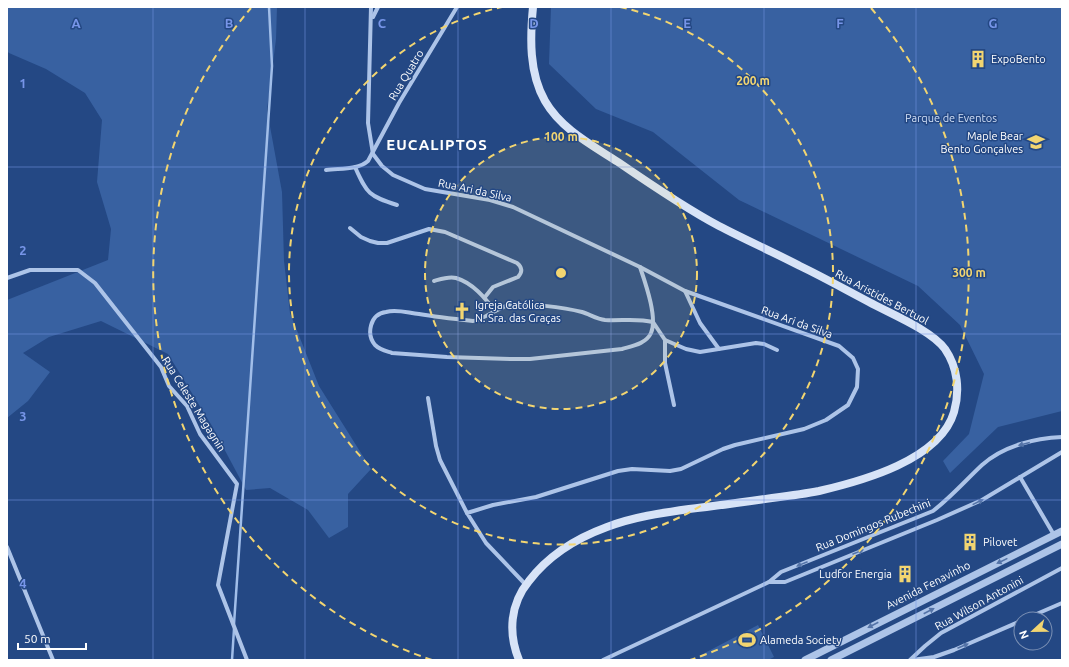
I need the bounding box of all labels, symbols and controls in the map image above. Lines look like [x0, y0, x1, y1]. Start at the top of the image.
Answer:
text: A [71, 16, 81, 30]
text: B [225, 16, 234, 30]
text: C [378, 16, 387, 30]
text: D [529, 16, 539, 30]
text: E [683, 16, 691, 30]
text: F [836, 16, 844, 30]
text: G [989, 16, 998, 30]
street label: Rua Quatro [386, 48, 426, 102]
building icon: ExpoBento [968, 49, 988, 69]
place label: ExpoBento [991, 53, 1046, 65]
text: 200 m [736, 74, 770, 87]
text: 1 [19, 76, 27, 90]
park label: Parque de Eventos [905, 112, 997, 124]
text: 100 m [544, 130, 578, 143]
place label: Maple Bear Bento Gonçalves [941, 130, 1024, 155]
school or university icon: Maple Bear Bento Gonçalves [1026, 132, 1046, 152]
district label: EUCALIPTOS [386, 136, 488, 153]
street label: Rua Ari da Silva [437, 176, 513, 204]
text: 2 [19, 243, 27, 257]
centre of rings [554, 266, 568, 280]
text: 300 m [952, 266, 986, 279]
street label: Rua Aristides Bertuol [833, 267, 931, 327]
place label: Igreja Católica N. Sra. das Graças [475, 299, 561, 324]
church icon: Igreja Católica N. Sra. das Graças [452, 301, 472, 321]
street label: Rua Ari da Silva [760, 304, 834, 340]
street label: Rua Celeste Magagnin [160, 354, 228, 454]
text: 3 [19, 409, 27, 423]
one-way arrow [1018, 441, 1030, 447]
street label: Rua Domingos Rubechini [814, 496, 932, 554]
one-way arrow [972, 499, 983, 505]
building icon: Pilovet [960, 532, 980, 552]
place label: Pilovet [983, 536, 1018, 548]
one-way arrow [852, 549, 864, 555]
one-way arrow [996, 558, 1007, 564]
street label: Avenida Fenavinho [884, 559, 972, 611]
one-way arrow [795, 561, 807, 567]
building icon: Ludfor Energia [895, 564, 915, 584]
place label: Ludfor Energia [819, 568, 892, 580]
street label: Rua Wilson Antonini [933, 574, 1025, 632]
text: 4 [19, 576, 27, 590]
one-way arrow [923, 608, 935, 614]
north arrow [1013, 611, 1053, 651]
one-way arrow [867, 622, 879, 629]
scale bar [18, 625, 86, 651]
text: N [1017, 629, 1031, 641]
sports icon: Alameda Society [737, 630, 757, 650]
text: 50 m [24, 632, 51, 645]
place label: Alameda Society [760, 634, 842, 646]
one-way arrow [957, 643, 968, 649]

